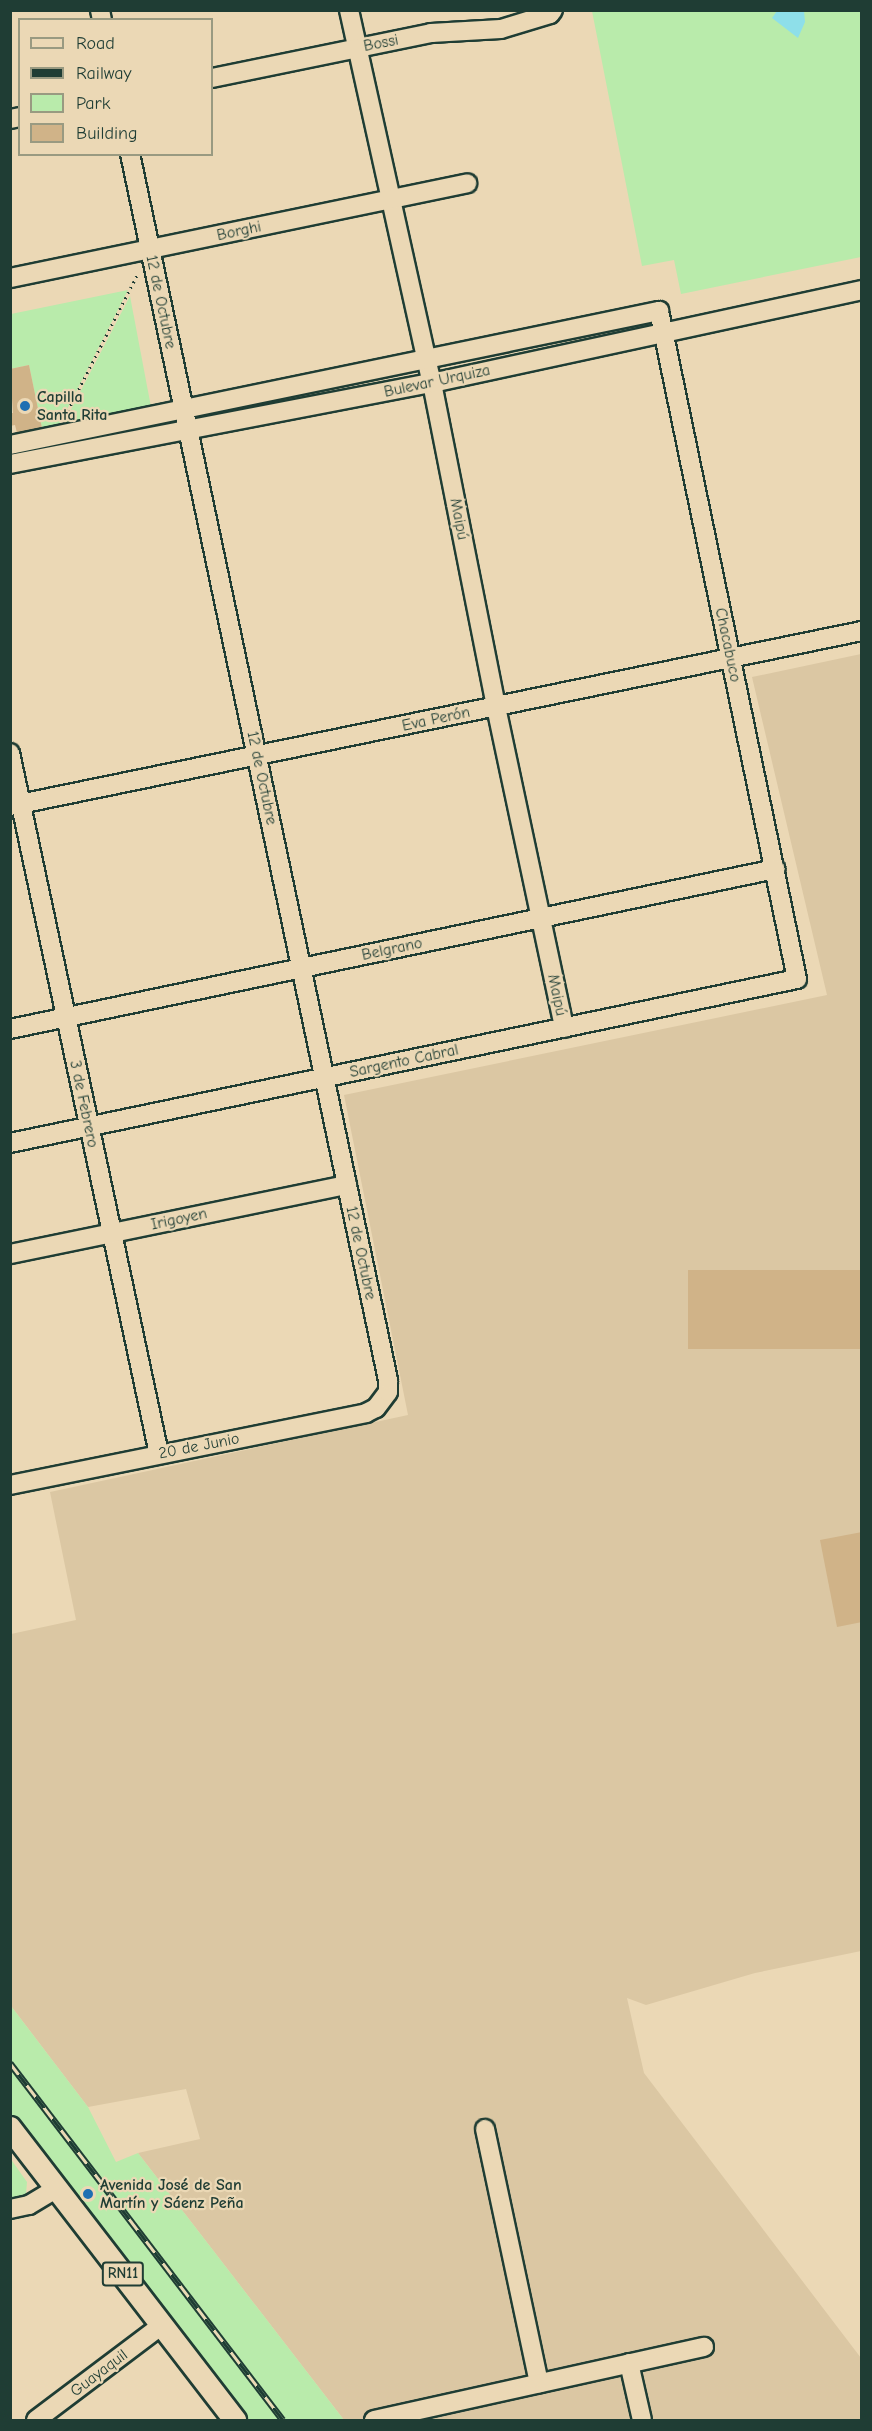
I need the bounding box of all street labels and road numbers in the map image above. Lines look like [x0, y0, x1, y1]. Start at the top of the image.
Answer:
street label: Bossi [362, 30, 400, 56]
street label: Borghi [215, 217, 263, 245]
street label: 12 de Octubre [142, 253, 180, 351]
street label: Bulevar Urquiza [382, 360, 492, 402]
street label: Maipú [446, 497, 472, 541]
street label: Chacabuco [711, 606, 745, 684]
street label: Eva Perón [400, 702, 472, 736]
street label: 12 de Octubre [243, 729, 281, 827]
street label: Belgrano [360, 933, 424, 965]
street label: Maipú [543, 972, 571, 1018]
street label: Sargento Cabral [348, 1040, 460, 1082]
street label: 3 de Febrero [65, 1059, 103, 1149]
street label: Irigoyen [149, 1204, 209, 1234]
street label: 12 de Octubre [342, 1204, 380, 1302]
street label: 20 de Junio [157, 1429, 241, 1463]
road number: RN11 [100, 2262, 146, 2286]
street label: Guayaquil [67, 2345, 131, 2401]

